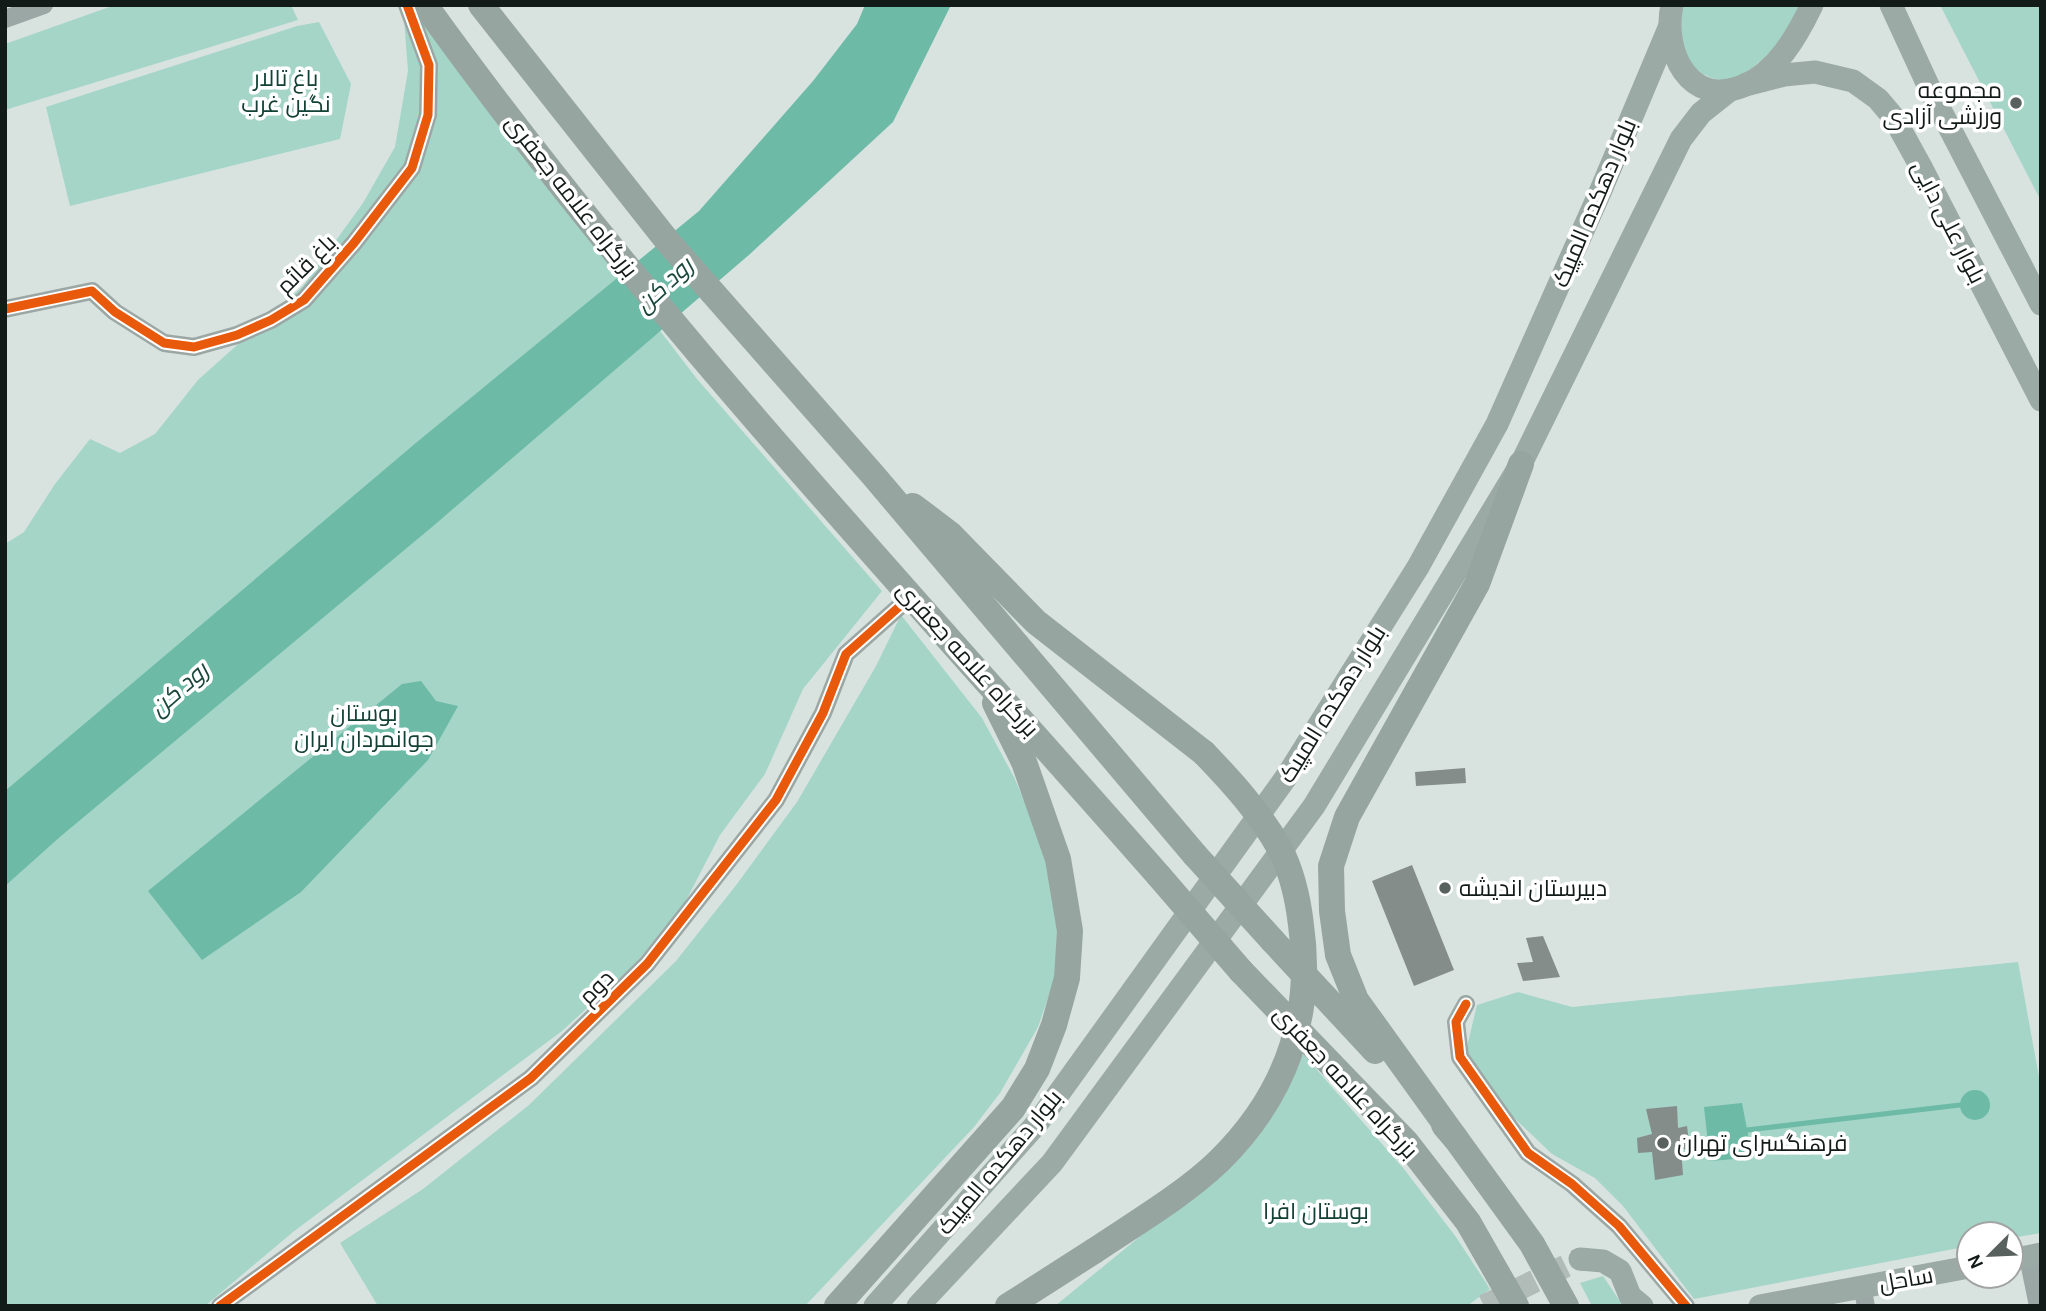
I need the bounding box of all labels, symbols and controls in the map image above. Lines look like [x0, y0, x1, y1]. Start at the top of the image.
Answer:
park label: باغ تالار نگین غرب [241, 65, 331, 118]
place label: مجموعه ورزشی آزادی [1882, 77, 2002, 130]
marker: مجموعه ورزشی آزادی [2008, 95, 2024, 111]
street label: بزرگراه علامه جعفری [500, 110, 643, 283]
street label: بلوار دهکده المپیک [1547, 115, 1642, 291]
street label: بلوار علی دایی [1906, 156, 1991, 288]
street label: باغ قائم [271, 229, 343, 301]
water label: رود کن [630, 250, 700, 318]
street label: بزرگراه علامه جعفری [891, 576, 1044, 742]
street label: بلوار دهکده المپیک [1273, 621, 1392, 788]
water label: رود کن [144, 655, 215, 722]
park label: بوستان جوانمردان ایران [294, 700, 434, 753]
place label: دبیرستان اندیشه [1459, 875, 1607, 902]
marker: دبیرستان اندیشه [1437, 880, 1453, 896]
street label: دوم [573, 964, 621, 1012]
street label: بزرگراه علامه جعفری [1268, 1000, 1423, 1164]
street label: بلوار دهکده المپیک [931, 1085, 1068, 1240]
place label: فرهنگسرای تهران [1677, 1130, 1848, 1157]
marker: فرهنگسرای تهران [1655, 1135, 1671, 1151]
park label: بوستان افرا [1263, 1198, 1369, 1225]
north arrow [1955, 1220, 2025, 1290]
text: N [1963, 1251, 1988, 1272]
street label: ساحل [1877, 1261, 1935, 1298]

